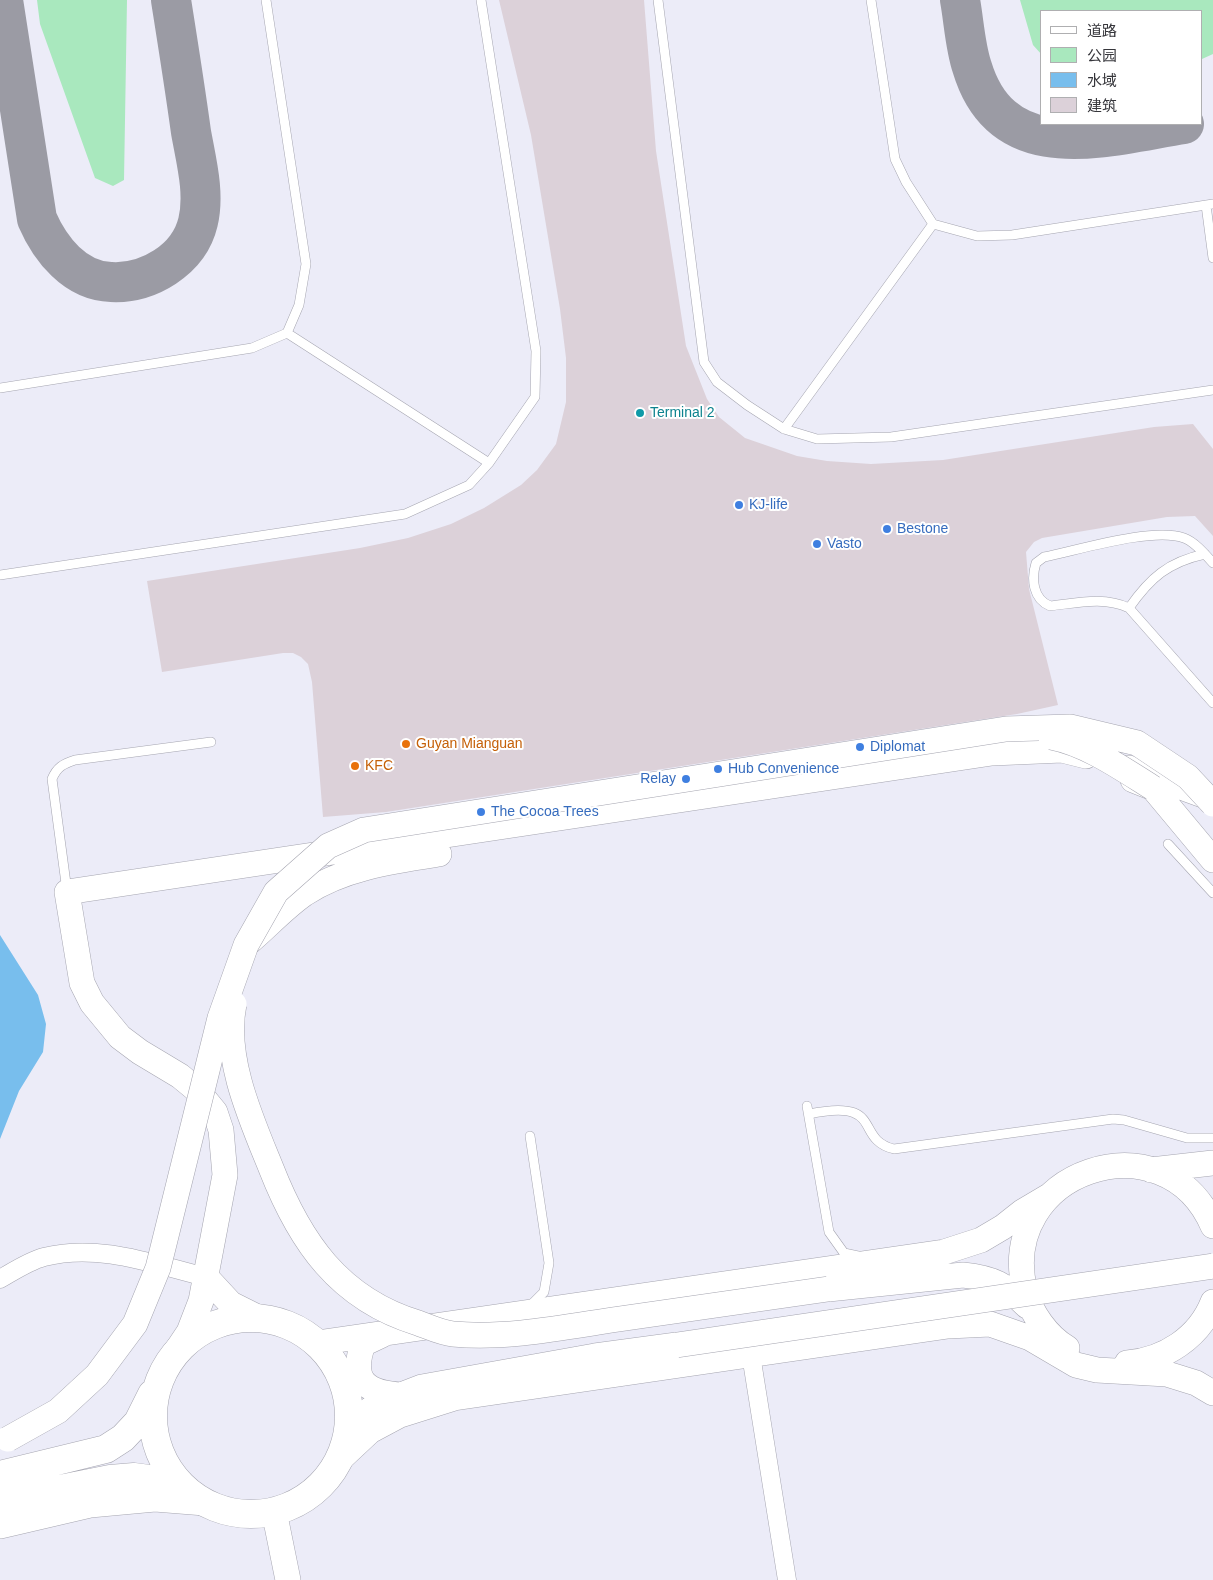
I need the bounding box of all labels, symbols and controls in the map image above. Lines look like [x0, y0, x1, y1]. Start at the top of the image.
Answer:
legend [1040, 10, 1203, 125]
text: 道路 [1087, 22, 1117, 39]
text: 公园 [1087, 47, 1117, 64]
text: 水域 [1087, 72, 1117, 89]
text: 建筑 [1087, 97, 1117, 114]
place label: Terminal 2 [650, 405, 715, 421]
marker: Terminal 2 [634, 407, 646, 419]
place label: KJ-life [749, 497, 788, 513]
marker: KJ-life [733, 499, 745, 511]
place label: Bestone [897, 521, 948, 537]
marker: Bestone [881, 523, 893, 535]
place label: Vasto [827, 536, 862, 552]
marker: Vasto [811, 538, 823, 550]
place label: Guyan Mianguan [416, 736, 523, 752]
marker: Guyan Mianguan [400, 738, 412, 750]
place label: Diplomat [870, 739, 925, 755]
marker: Diplomat [854, 741, 866, 753]
place label: KFC [365, 758, 393, 774]
marker: KFC [349, 760, 361, 772]
place label: Hub Convenience [728, 761, 839, 777]
marker: Hub Convenience [712, 763, 724, 775]
place label: Relay [640, 771, 676, 787]
marker: Relay [680, 773, 692, 785]
place label: The Cocoa Trees [491, 804, 599, 820]
marker: The Cocoa Trees [475, 806, 487, 818]

